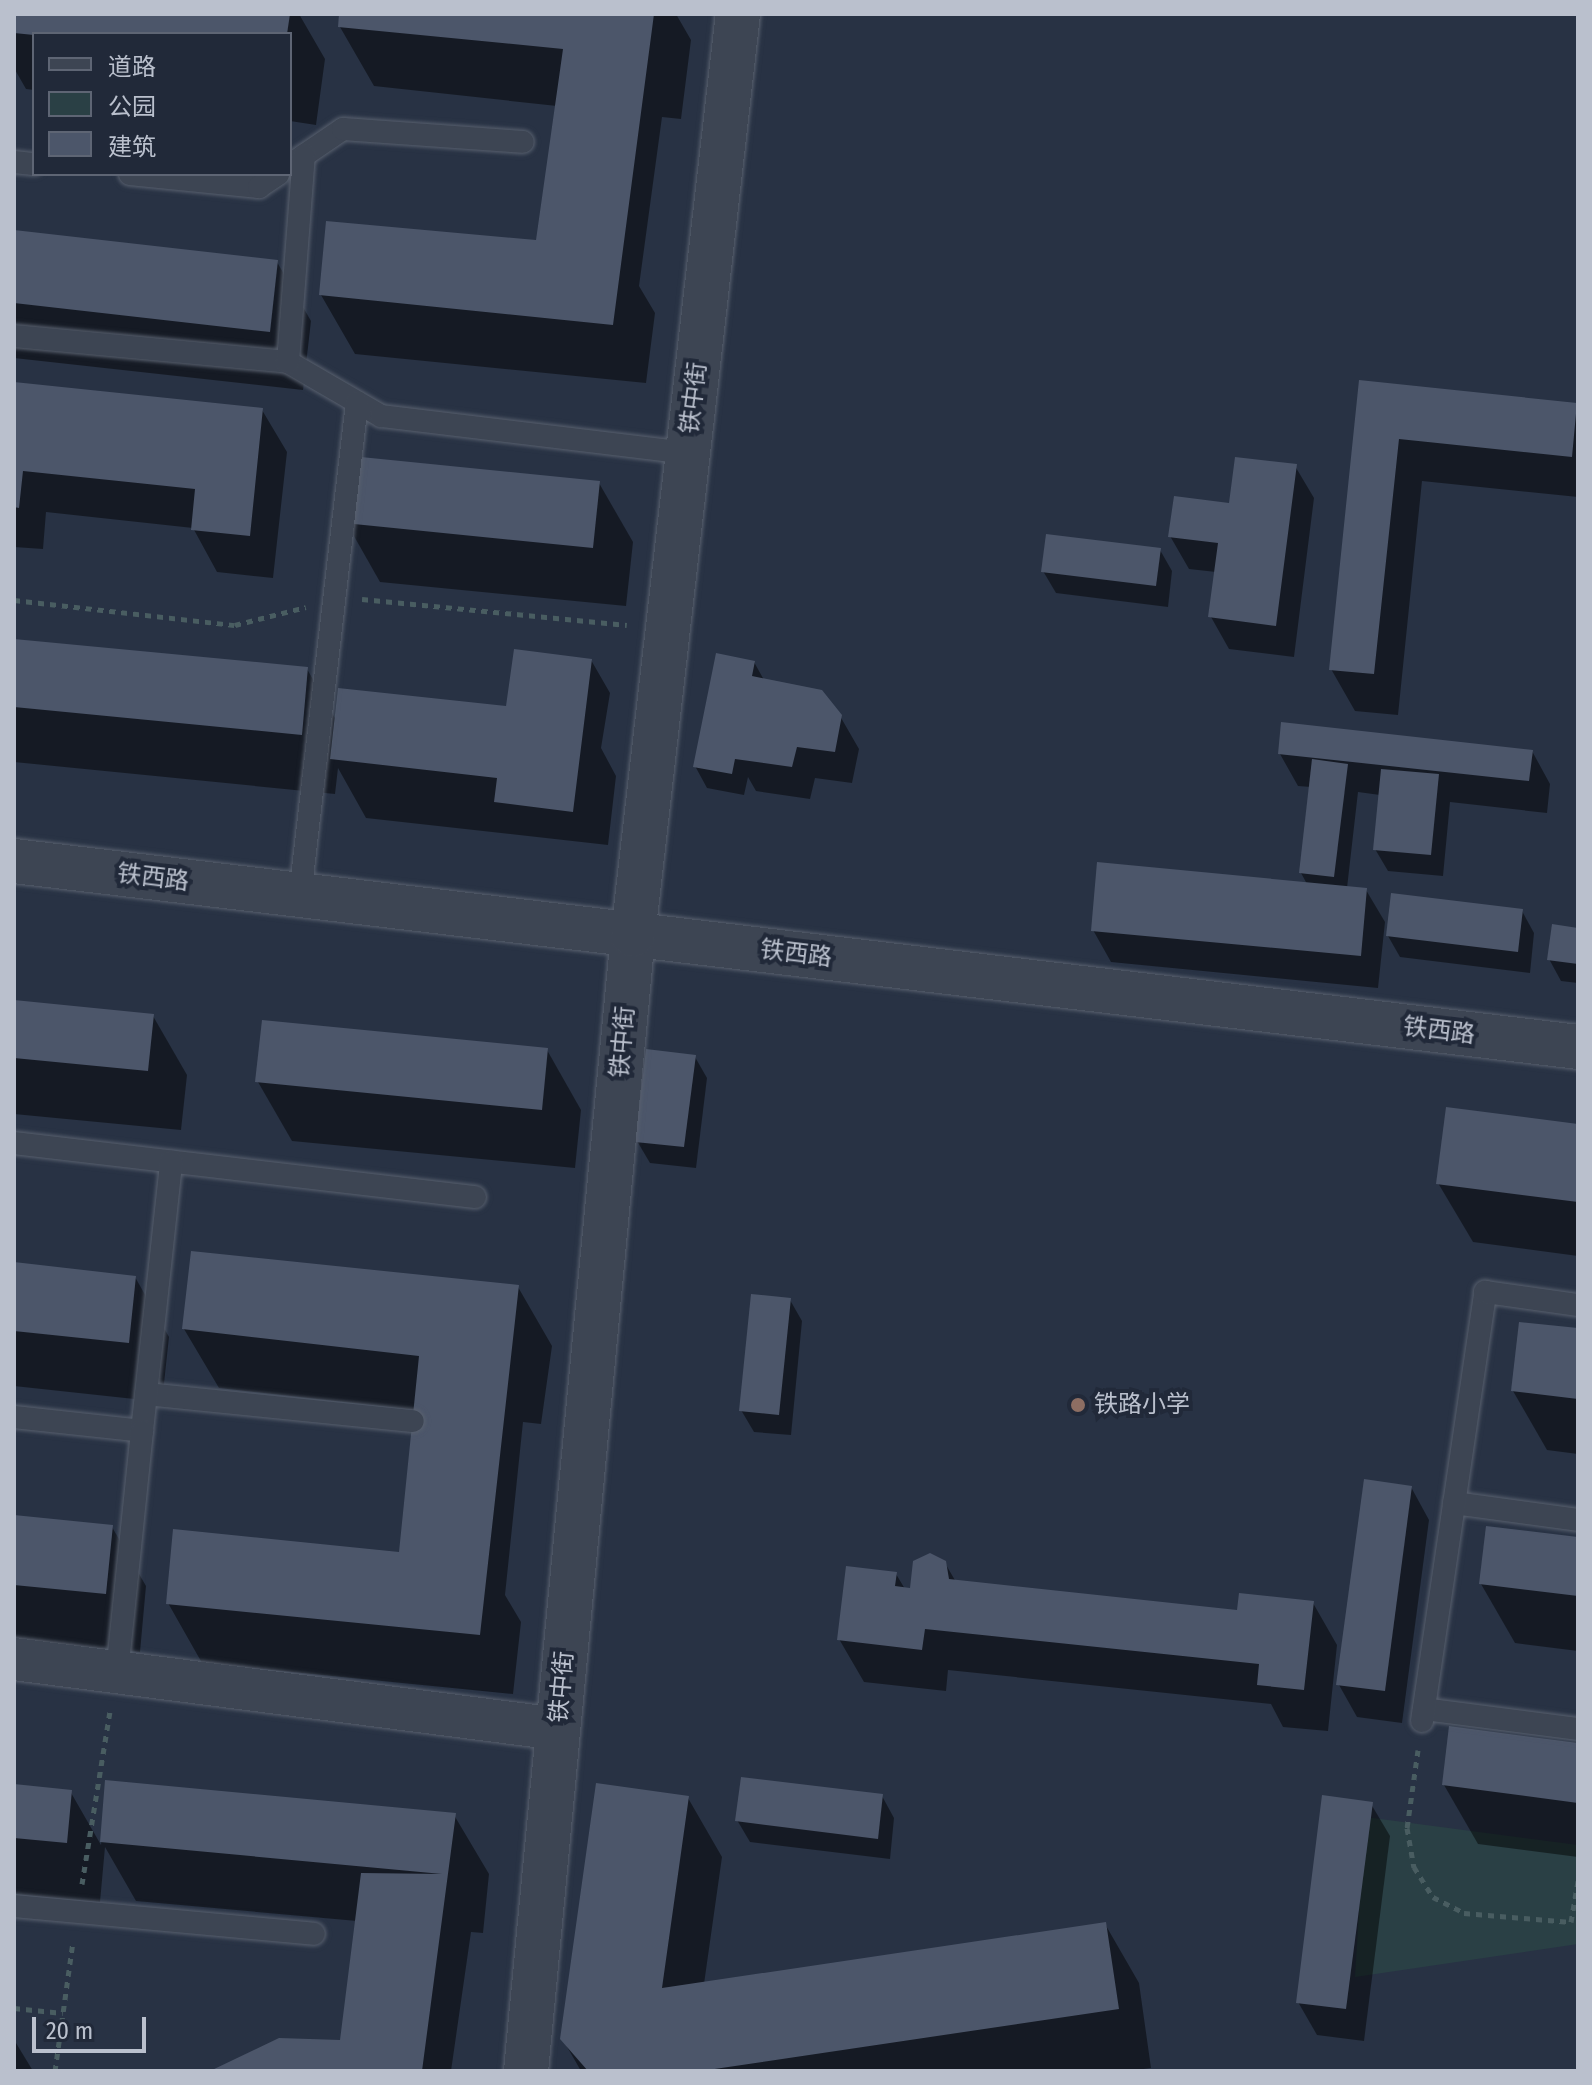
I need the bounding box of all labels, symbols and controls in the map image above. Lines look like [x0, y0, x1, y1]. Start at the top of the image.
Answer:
legend [32, 32, 292, 176]
text: 道路 [108, 53, 156, 81]
text: 公园 [108, 93, 156, 121]
text: 建筑 [108, 133, 156, 161]
street label: 铁中街 [675, 361, 713, 435]
street label: 铁西路 [116, 859, 190, 897]
street label: 铁西路 [759, 935, 833, 973]
street label: 铁中街 [606, 1005, 640, 1079]
street label: 铁西路 [1402, 1012, 1476, 1050]
place label: 铁路小学 [1094, 1391, 1190, 1419]
marker: 铁路小学 [1069, 1396, 1087, 1414]
street label: 铁中街 [545, 1650, 579, 1724]
scale bar [36, 2001, 150, 2051]
text: 20 m [46, 2017, 93, 2045]

